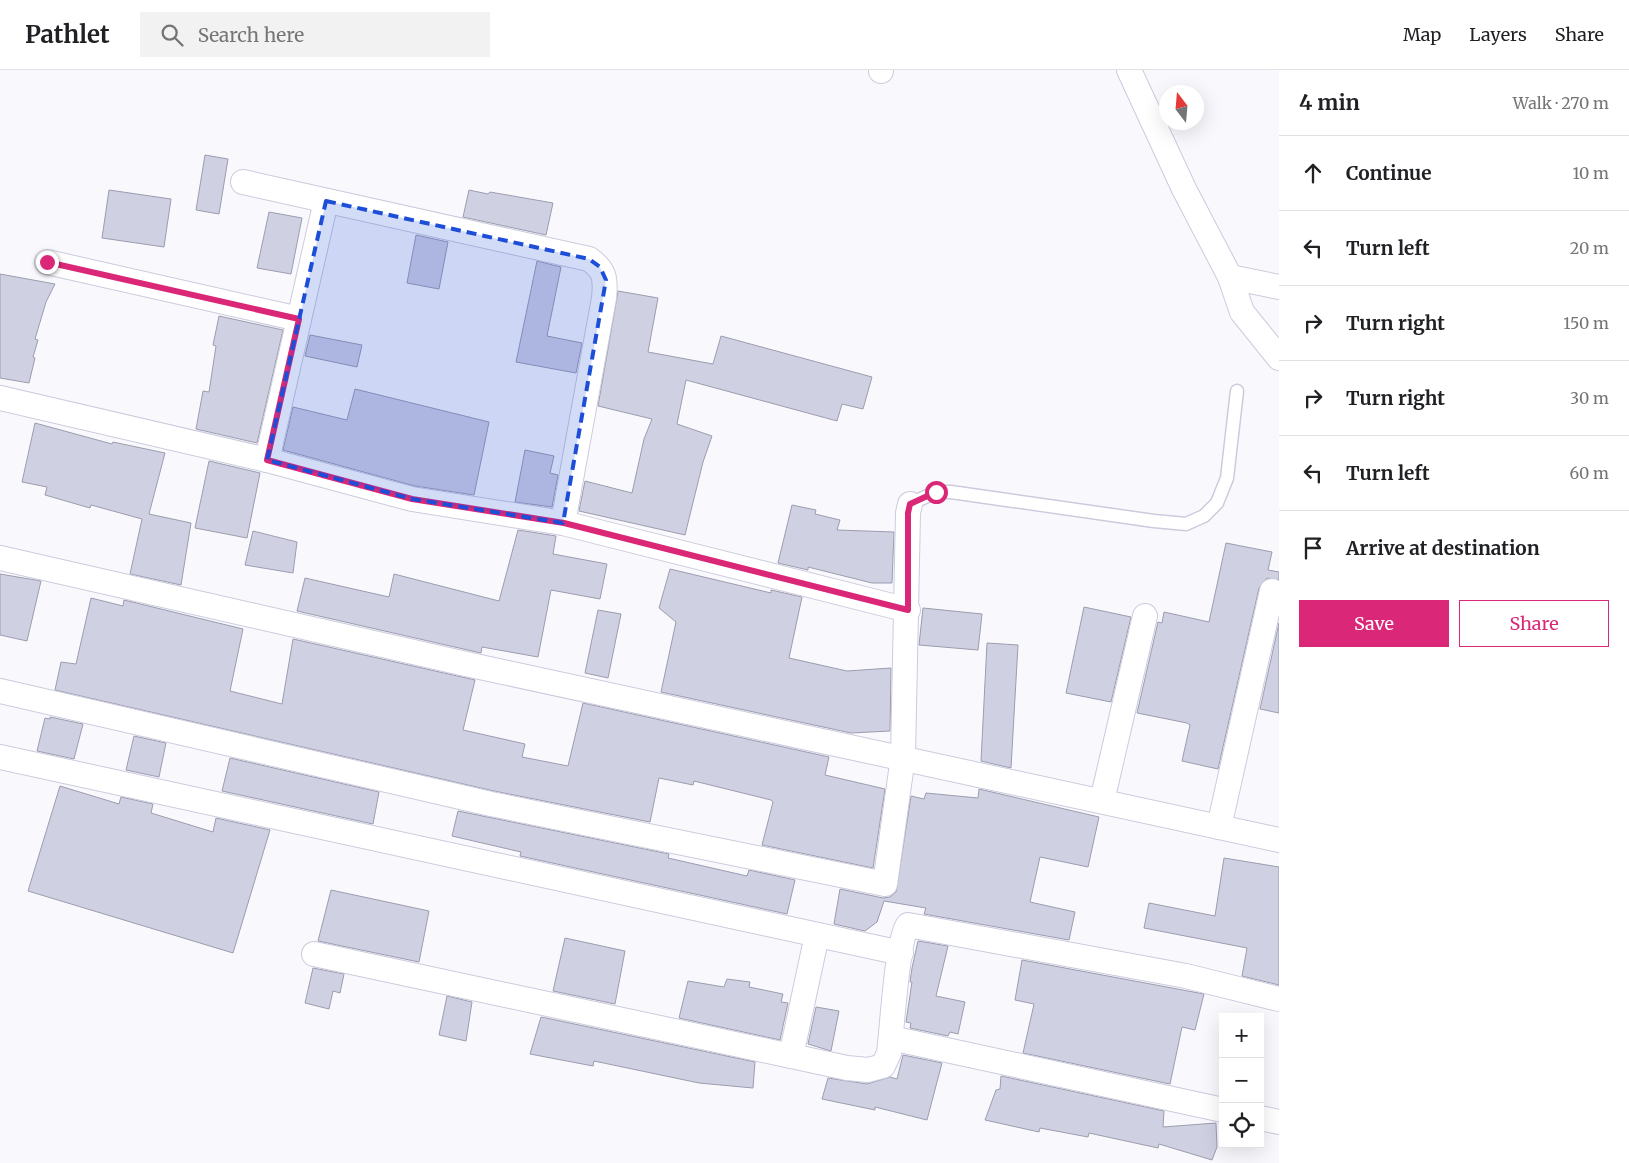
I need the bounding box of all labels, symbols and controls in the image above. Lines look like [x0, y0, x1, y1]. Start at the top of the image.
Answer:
search box [140, 12, 490, 57]
text: Pathlet [25, 19, 110, 50]
icon: search [158, 21, 186, 49]
text: Search here [198, 23, 304, 47]
text: Map [1403, 23, 1441, 46]
text: Layers [1469, 23, 1527, 46]
text: Share [1555, 23, 1604, 46]
north arrow [1159, 85, 1204, 130]
text: 4 min [1299, 89, 1360, 116]
text: Walk · 270 m [1513, 93, 1609, 113]
icon: ahead [1299, 159, 1327, 187]
text: Continue [1346, 161, 1432, 185]
text: 10 m [1572, 163, 1609, 183]
icon: left [1299, 234, 1327, 262]
text: Turn left [1346, 236, 1430, 260]
text: 20 m [1570, 238, 1609, 258]
route end [36, 251, 59, 274]
icon: right [1299, 309, 1327, 337]
text: Turn right [1346, 311, 1445, 335]
text: 150 m [1563, 313, 1609, 333]
icon: right [1299, 384, 1327, 412]
text: Turn right [1346, 386, 1445, 410]
text: 30 m [1570, 388, 1609, 408]
icon: left [1299, 459, 1327, 487]
text: Turn left [1346, 461, 1430, 485]
text: 60 m [1569, 463, 1609, 483]
route start [925, 481, 948, 504]
icon: arrive [1299, 534, 1327, 562]
text: Arrive at destination [1346, 536, 1540, 560]
button: Save [1299, 600, 1449, 647]
button: Share [1459, 600, 1609, 647]
map controls [1219, 1013, 1264, 1148]
button: + [1219, 1013, 1264, 1058]
button: − [1219, 1058, 1264, 1103]
button: locate [1219, 1103, 1264, 1148]

